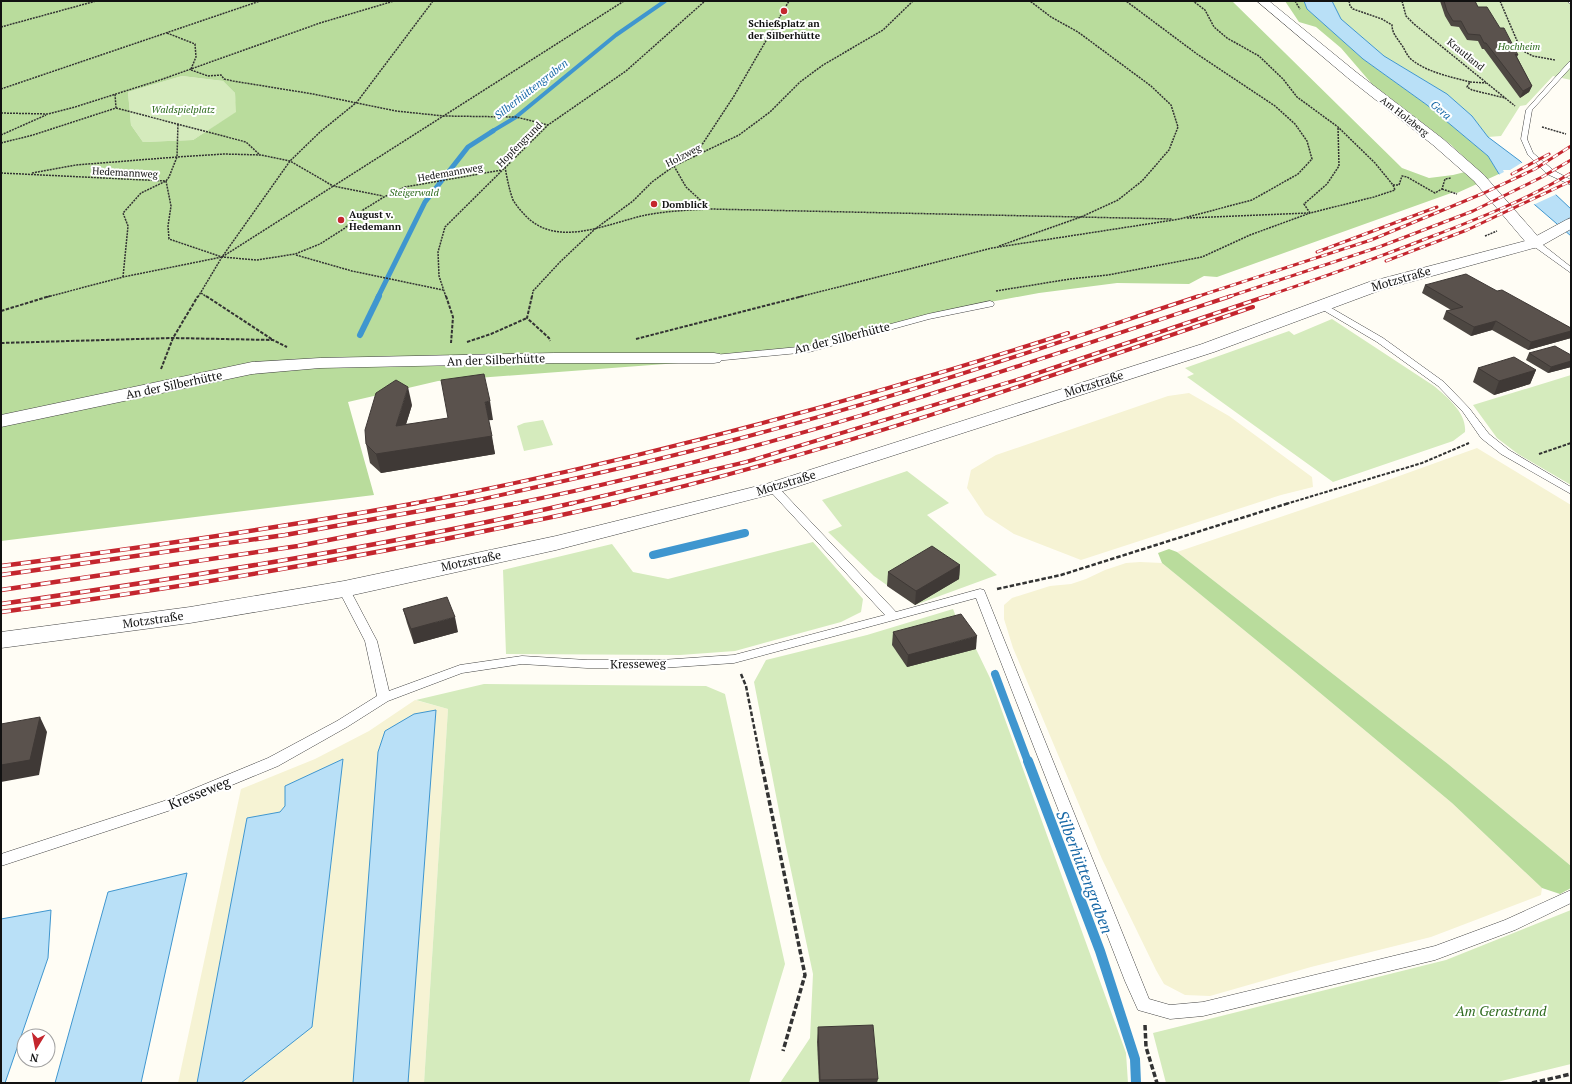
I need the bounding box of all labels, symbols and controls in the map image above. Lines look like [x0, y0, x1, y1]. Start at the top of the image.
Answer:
marker: Schießplatz an der Silberhütte [779, 6, 789, 16]
place label: Schießplatz an der Silberhütte [748, 17, 821, 42]
street label: Krautland [1444, 35, 1487, 74]
park label: Hochheim [1497, 40, 1540, 53]
water label: Silberhüttengraben [491, 56, 571, 122]
street label: Am Holzberg [1378, 93, 1432, 140]
water label: Gera [1428, 97, 1454, 123]
park label: Waldspielplatz [151, 103, 215, 116]
street label: Hopfengrund [494, 119, 545, 170]
street label: Holzweg [663, 141, 704, 170]
street label: Hedemannweg [417, 160, 484, 185]
street label: Hedemannweg [92, 164, 159, 181]
park label: Steigerwald [389, 186, 439, 199]
place label: Domblick [662, 198, 708, 211]
marker: Domblick [649, 199, 659, 209]
place label: August v. Hedemann [349, 208, 402, 233]
marker: August v. Hedemann [336, 215, 346, 225]
street label: Motzstraße [1369, 263, 1432, 294]
street label: An der Silberhütte [792, 318, 891, 357]
street label: An der Silberhütte [447, 350, 545, 369]
street label: An der Silberhütte [124, 367, 223, 402]
street label: Motzstraße [1062, 367, 1125, 400]
street label: Motzstraße [754, 466, 817, 499]
street label: Motzstraße [439, 547, 502, 574]
street label: Motzstraße [122, 608, 184, 631]
street label: Kresseweg [610, 656, 667, 671]
street label: Kresseweg [165, 771, 233, 814]
water label: Silberhüttengraben [1051, 807, 1119, 937]
park label: Am Gerastrand [1454, 1001, 1547, 1020]
north arrow [16, 1028, 56, 1068]
text: N [28, 1050, 40, 1065]

